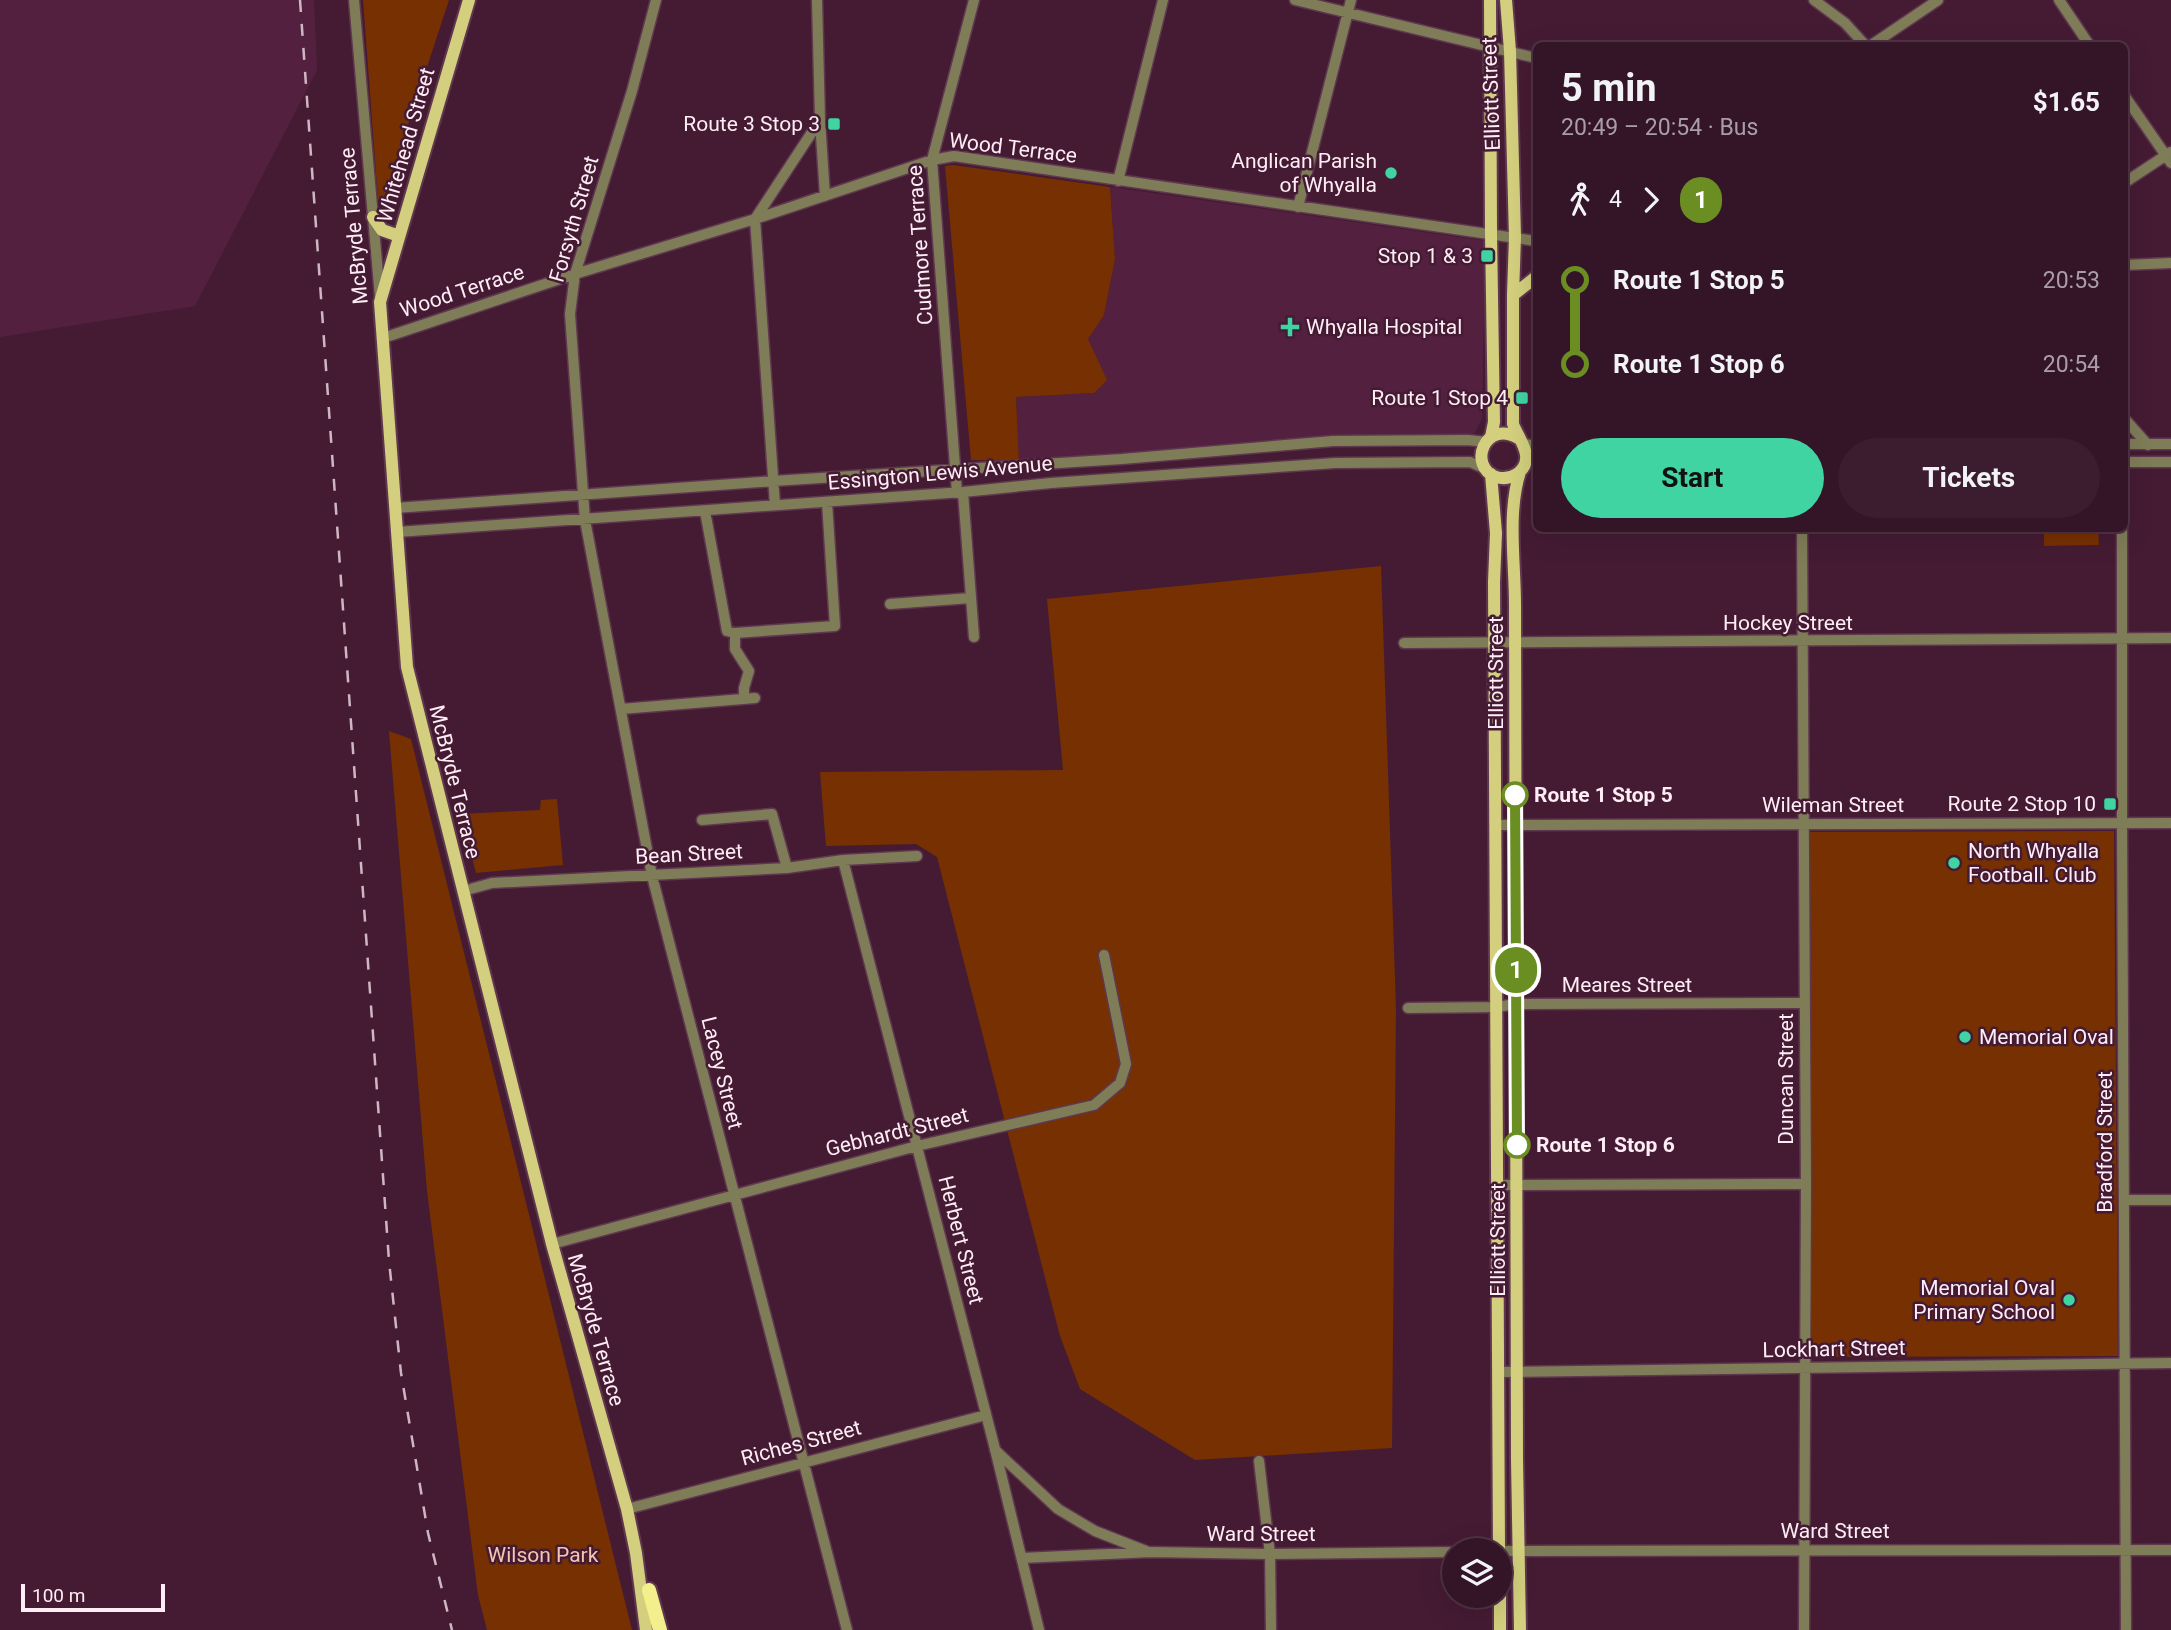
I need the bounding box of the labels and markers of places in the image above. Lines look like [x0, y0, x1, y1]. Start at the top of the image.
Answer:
place label: Route 3 Stop 3 [683, 112, 820, 136]
marker: Route 3 Stop 3 [826, 116, 842, 132]
place label: Anglican Parish of Whyalla [1231, 149, 1377, 197]
marker: Anglican Parish of Whyalla [1383, 165, 1399, 181]
place label: Stop 1 & 3 [1378, 244, 1473, 268]
marker: Stop 1 & 3 [1479, 248, 1495, 264]
place label: Whyalla Hospital [1306, 315, 1462, 339]
marker: Whyalla Hospital [1280, 317, 1300, 337]
place label: Route 1 Stop 4 [1371, 386, 1508, 410]
marker: Route 1 Stop 4 [1514, 390, 1530, 406]
marker: Route 1 Stop 5 [1502, 782, 1528, 808]
place label: Route 1 Stop 5 [1534, 783, 1673, 807]
place label: Route 2 Stop 10 [1948, 792, 2096, 816]
marker: Route 2 Stop 10 [2102, 796, 2118, 812]
place label: North Whyalla Football. Club [1968, 839, 2099, 887]
marker: North Whyalla Football. Club [1946, 855, 1962, 871]
place label: Memorial Oval [1979, 1025, 2114, 1049]
marker: Memorial Oval [1957, 1029, 1973, 1045]
marker: Route 1 Stop 6 [1504, 1132, 1530, 1158]
place label: Route 1 Stop 6 [1536, 1133, 1675, 1157]
place label: Memorial Oval Primary School [1913, 1276, 2055, 1324]
marker: Memorial Oval Primary School [2061, 1292, 2077, 1308]

